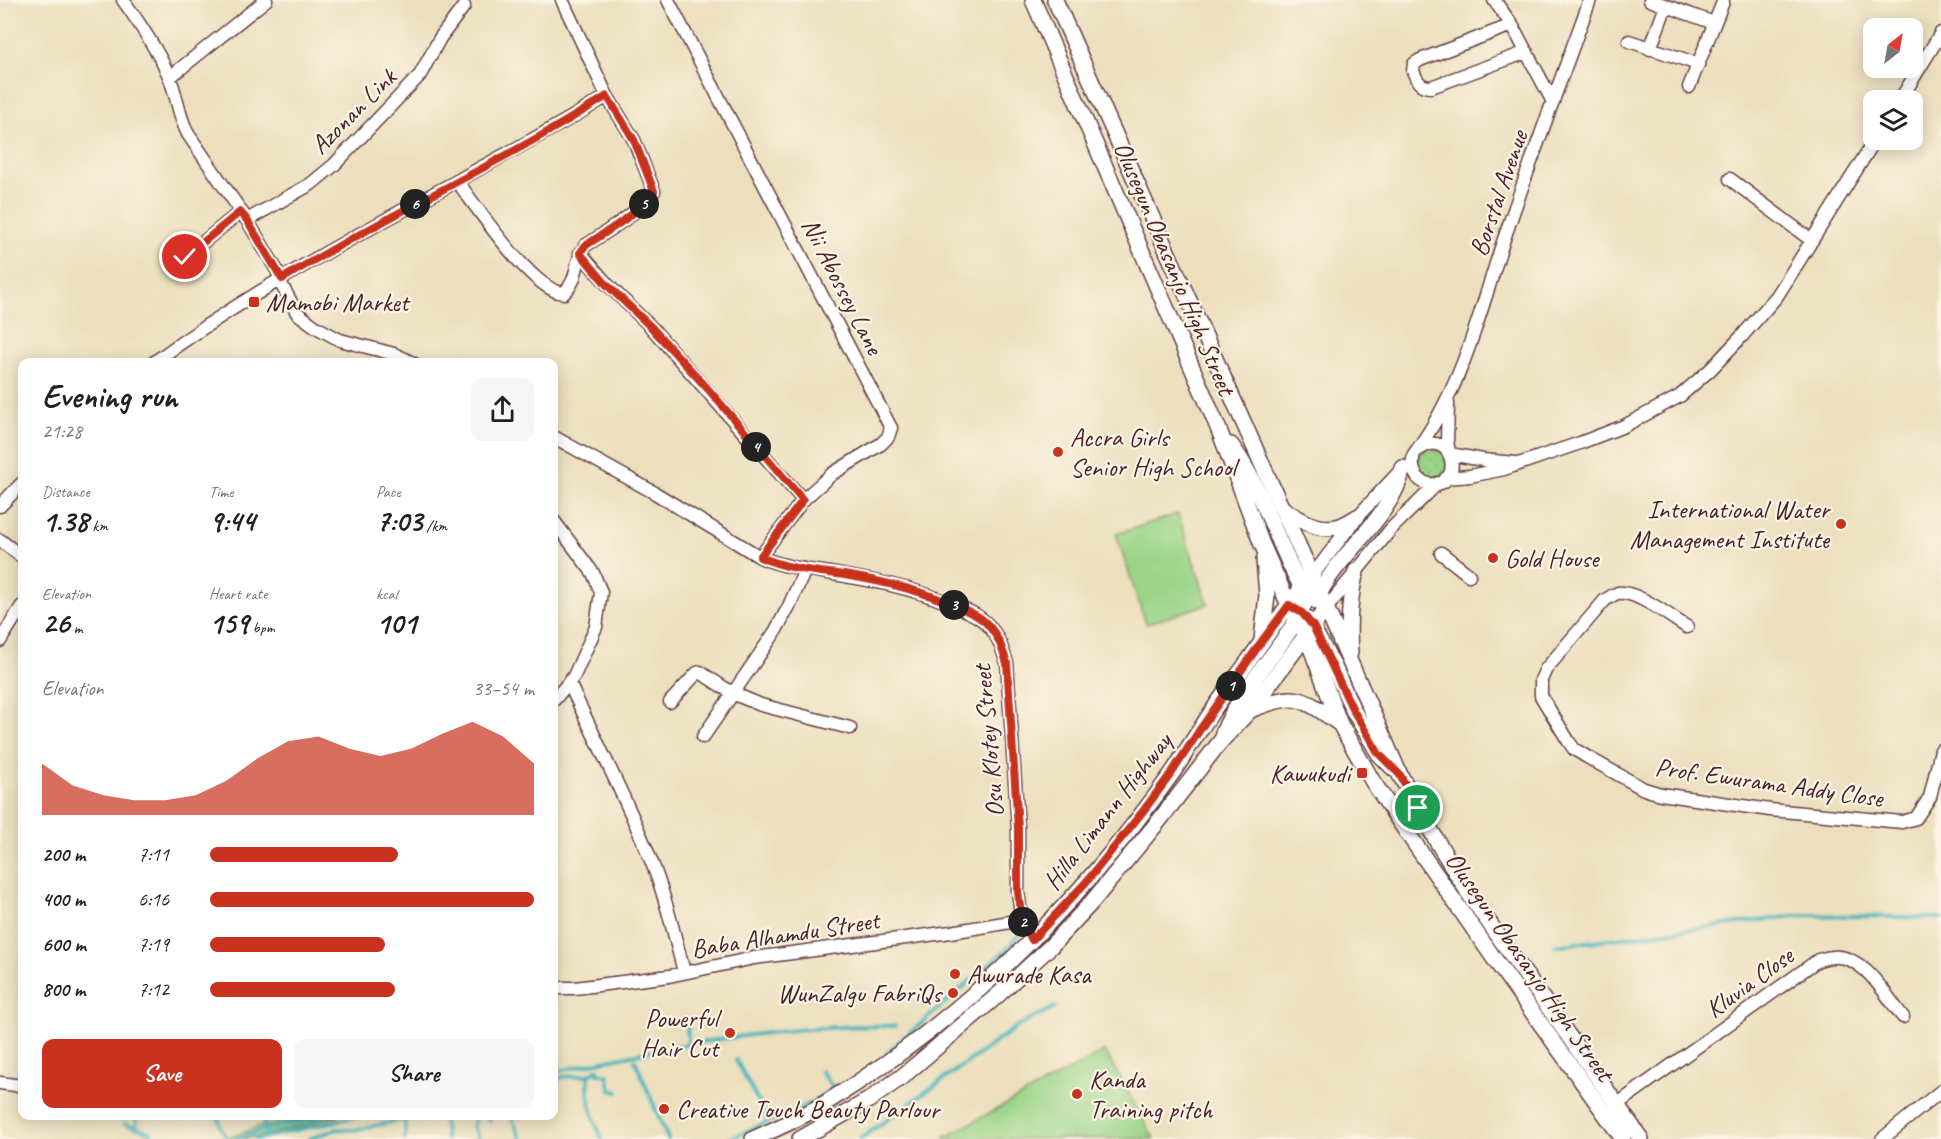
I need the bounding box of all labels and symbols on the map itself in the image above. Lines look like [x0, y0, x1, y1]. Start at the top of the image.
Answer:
north arrow [1863, 18, 1923, 78]
street label: Azonan Link [303, 60, 404, 161]
street label: Borstal Avenue [1462, 125, 1536, 260]
street label: Olusegun Obasanjo High Street [1106, 136, 1244, 402]
pin: 6 [400, 189, 430, 219]
pin: 5 [629, 189, 659, 219]
street label: Nii Abossey Lane [794, 213, 892, 361]
pin [159, 231, 210, 282]
place label: Mamobi Market [266, 286, 411, 319]
marker: Mamobi Market [247, 295, 261, 309]
place label: Accra Girls Senior High School [1070, 421, 1240, 484]
pin: 4 [741, 432, 771, 462]
marker: Accra Girls Senior High School [1051, 445, 1065, 459]
place label: International Water Management Institute [1630, 493, 1832, 556]
marker: International Water Management Institute [1834, 517, 1848, 531]
place label: Gold House [1505, 542, 1601, 575]
marker: Gold House [1486, 551, 1500, 565]
pin: 3 [939, 590, 969, 620]
street label: Osu Klotey Street [965, 661, 1012, 818]
pin: 1 [1216, 671, 1246, 701]
street label: Hilla Limann Highway [1036, 724, 1180, 897]
street label: Prof. Ewurama Addy Close [1653, 750, 1886, 815]
place label: Kawukudi [1270, 757, 1353, 790]
marker: Kawukudi [1355, 766, 1369, 780]
pin [1392, 782, 1443, 833]
street label: Olusegun Obasanjo High Street [1438, 845, 1623, 1089]
street label: Baba Alhamdu Street [689, 903, 884, 966]
pin: 2 [1008, 907, 1038, 937]
street label: Kluvia Close [1699, 939, 1801, 1025]
place label: Awurade Kasa [967, 958, 1092, 991]
marker: Awurade Kasa [948, 967, 962, 981]
place label: WunZalgu FabriQs [778, 977, 943, 1010]
marker: WunZalgu FabriQs [946, 986, 960, 1000]
place label: Powerful Hair Cut [641, 1002, 723, 1065]
marker: Powerful Hair Cut [723, 1026, 737, 1040]
place label: Kanda Training pitch [1089, 1063, 1214, 1126]
marker: Kanda Training pitch [1070, 1087, 1084, 1101]
place label: Creative Touch Beauty Parlour [676, 1093, 942, 1126]
marker: Creative Touch Beauty Parlour [657, 1102, 671, 1116]

